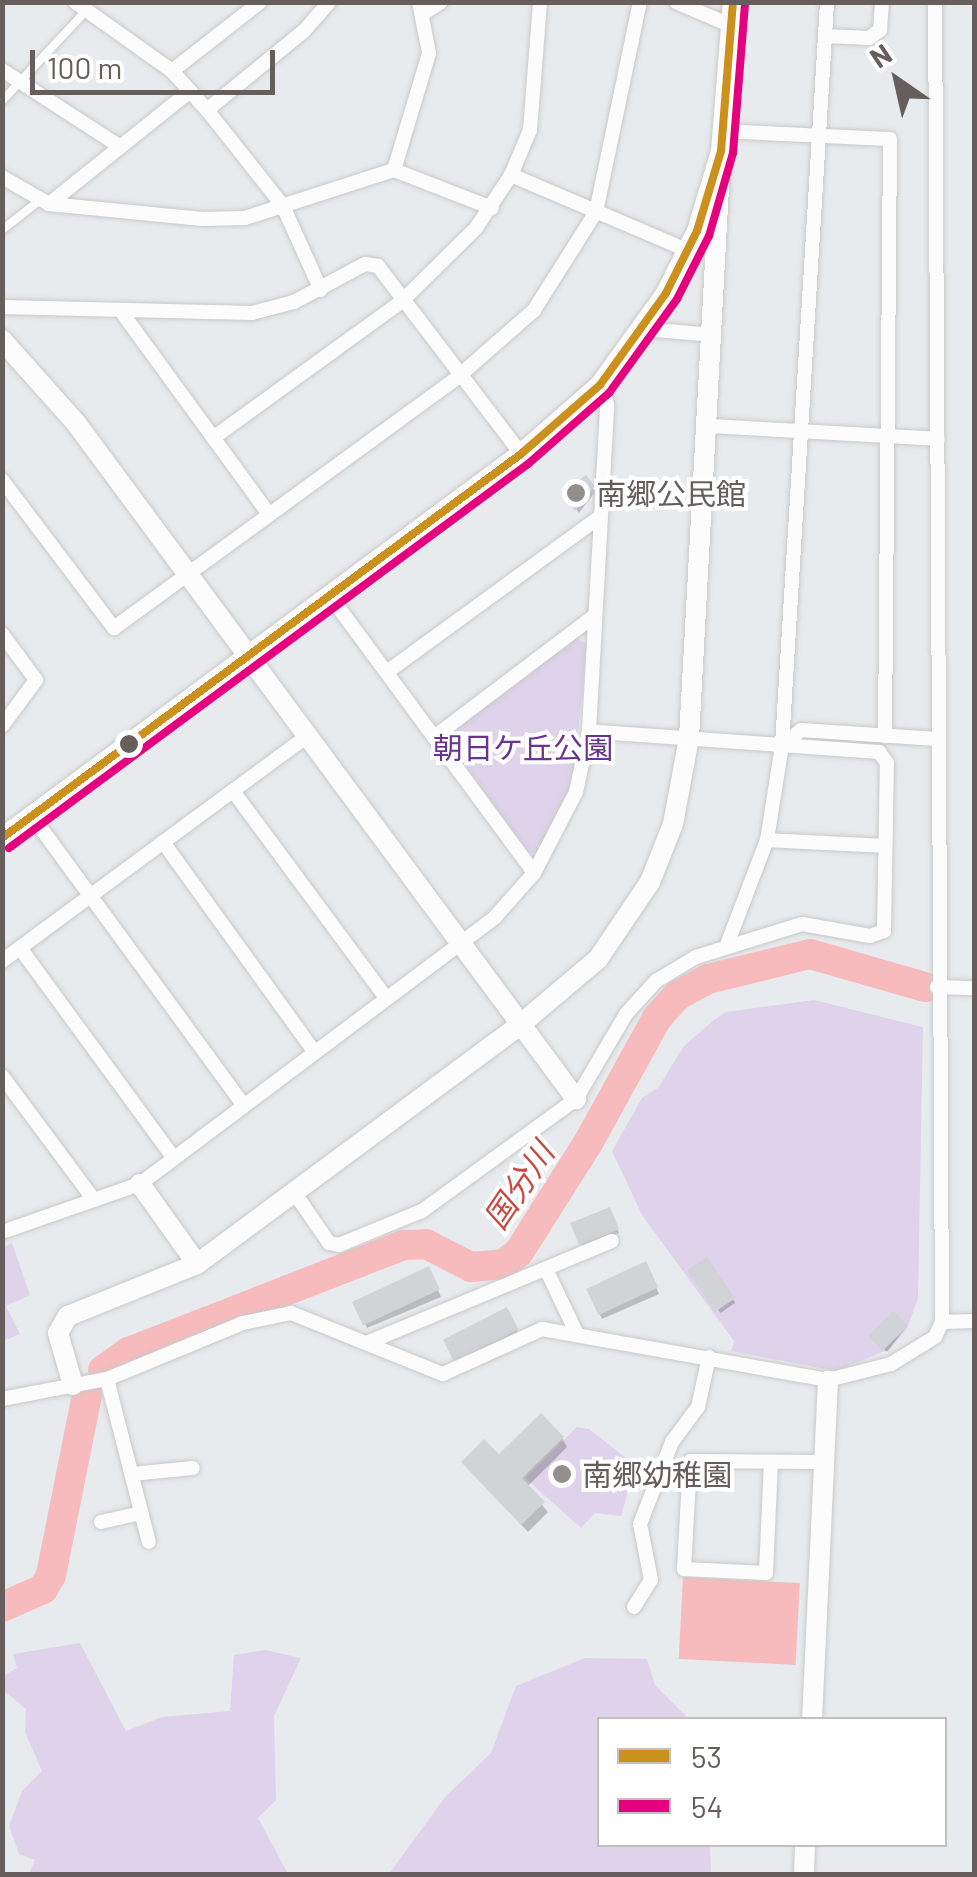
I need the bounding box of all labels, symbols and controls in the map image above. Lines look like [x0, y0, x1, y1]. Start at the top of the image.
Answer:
scale bar [35, 30, 280, 92]
north arrow [847, 30, 947, 130]
text: N [863, 36, 897, 74]
text: 100 m [47, 49, 122, 85]
place label: 南郷公民館 [596, 475, 746, 511]
marker: 南郷公民館 [565, 482, 587, 504]
park label: 朝日ケ丘公園 [433, 729, 613, 765]
unlabelled marker [119, 734, 139, 754]
water label: 国分川 [475, 1134, 561, 1236]
place label: 南郷幼稚園 [582, 1456, 732, 1492]
marker: 南郷幼稚園 [551, 1463, 573, 1485]
legend [597, 1717, 947, 1847]
text: 53 [691, 1738, 722, 1774]
text: 54 [691, 1788, 723, 1824]

